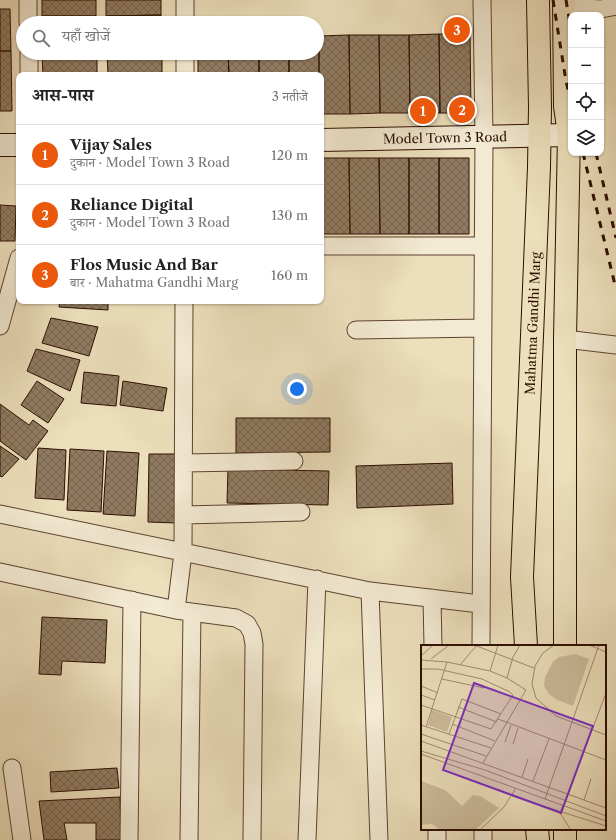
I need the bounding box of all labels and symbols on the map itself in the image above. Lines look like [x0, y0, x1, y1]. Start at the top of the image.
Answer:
pin: 3 [444, 15, 470, 45]
pin: 2 [449, 95, 475, 125]
pin: 1 [410, 96, 436, 126]
street label: Model Town 3 Road [383, 128, 507, 147]
street label: Mahatma Gandhi Marg [522, 251, 543, 395]
your location [287, 379, 307, 399]
inset map [421, 645, 606, 830]

